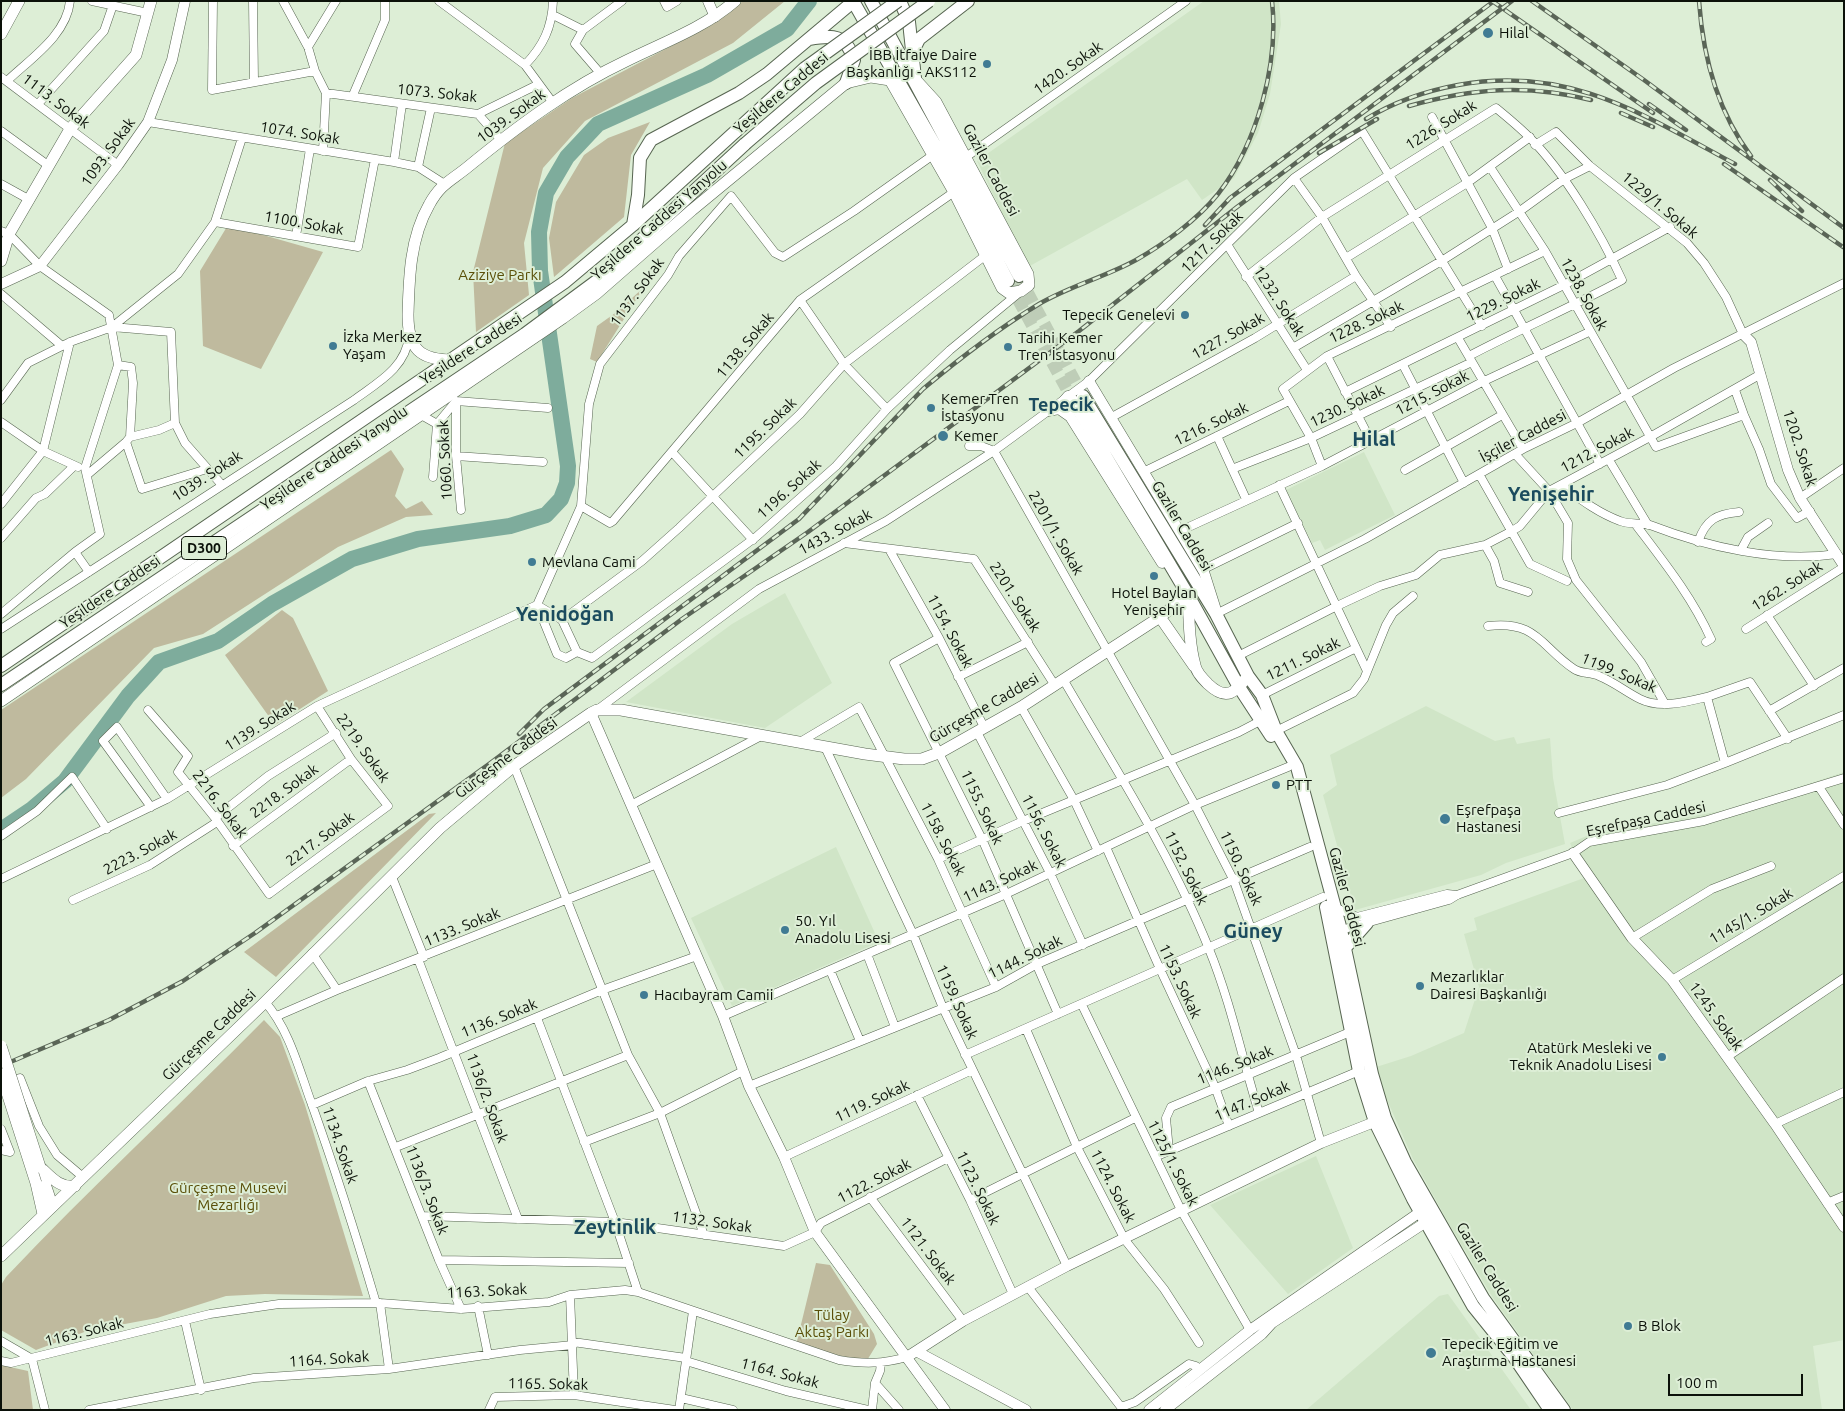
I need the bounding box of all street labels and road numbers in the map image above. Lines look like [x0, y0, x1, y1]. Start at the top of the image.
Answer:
street label: 1420. Sokak [1030, 38, 1106, 98]
street label: Yeşildere Caddesi [730, 48, 832, 138]
street label: 1113. Sokak [18, 70, 94, 132]
street label: 1073. Sokak [396, 80, 478, 106]
street label: 1039. Sokak [473, 85, 549, 147]
street label: 1226. Sokak [1402, 96, 1480, 154]
street label: 1093. Sokak [77, 114, 139, 190]
street label: 1074. Sokak [259, 118, 341, 148]
street label: Gaziler Caddesi [959, 121, 1023, 219]
street label: Yeşildere Caddesi Yanyolu [587, 156, 731, 284]
street label: 1229/1. Sokak [1618, 168, 1702, 242]
street label: 1100. Sokak [263, 207, 345, 239]
street label: 1217. Sokak [1177, 207, 1247, 277]
street label: 1137. Sokak [606, 254, 668, 330]
street label: 1238. Sokak [1557, 254, 1611, 334]
street label: 1232. Sokak [1250, 262, 1308, 340]
street label: 1229. Sokak [1463, 274, 1543, 326]
street label: 1228. Sokak [1326, 297, 1406, 347]
street label: 1138. Sokak [712, 308, 778, 382]
street label: Yeşildere Caddesi [417, 309, 525, 389]
street label: 1227. Sokak [1188, 309, 1268, 363]
street label: 1215. Sokak [1392, 367, 1472, 419]
street label: 1230. Sokak [1307, 381, 1387, 431]
street label: 1195. Sokak [730, 394, 800, 462]
street label: 1216. Sokak [1171, 398, 1251, 450]
street label: Yeşildere Caddesi Yanyolu [257, 402, 411, 514]
street label: İşçiler Caddesi [1477, 406, 1569, 466]
street label: 1202. Sokak [1779, 407, 1821, 489]
street label: 1060. Sokak [434, 419, 456, 501]
street label: 1212. Sokak [1557, 423, 1637, 477]
street label: 1039. Sokak [168, 447, 246, 505]
street label: 1196. Sokak [753, 455, 825, 523]
street label: Gaziler Caddesi [1148, 477, 1216, 575]
street label: 2201/1. Sokak [1025, 488, 1087, 578]
street label: 1433. Sokak [795, 505, 875, 559]
road number: D300 [182, 536, 226, 560]
street label: Yeşildere Caddesi [56, 552, 164, 632]
street label: 1262. Sokak [1748, 557, 1826, 615]
street label: 2201. Sokak [986, 558, 1044, 636]
street label: 1154. Sokak [923, 591, 977, 671]
street label: 1211. Sokak [1263, 633, 1343, 685]
street label: 1199. Sokak [1578, 649, 1660, 697]
street label: Gürçeşme Caddesi [926, 669, 1042, 747]
street label: 1139. Sokak [221, 697, 299, 755]
street label: 2219. Sokak [333, 710, 393, 786]
street label: Gürçeşme Caddesi [451, 714, 561, 802]
street label: 2218. Sokak [246, 760, 322, 822]
street label: 2216. Sokak [189, 766, 251, 842]
street label: 1155. Sokak [957, 767, 1007, 847]
street label: 1156. Sokak [1018, 791, 1070, 871]
street label: Eşrefpaşa Caddesi [1585, 798, 1707, 840]
street label: 1158. Sokak [917, 799, 969, 879]
street label: 2217. Sokak [282, 808, 358, 870]
street label: 2223. Sokak [100, 825, 180, 879]
street label: 1152. Sokak [1160, 828, 1212, 908]
street label: 1150. Sokak [1216, 828, 1266, 908]
street label: Gaziler Caddesi [1325, 845, 1369, 949]
street label: 1143. Sokak [960, 856, 1040, 906]
street label: 1145/1. Sokak [1706, 884, 1796, 948]
street label: 1133. Sokak [421, 904, 503, 950]
street label: 1144. Sokak [985, 931, 1065, 983]
street label: 1153. Sokak [1155, 941, 1205, 1021]
street label: 1159. Sokak [932, 962, 982, 1042]
street label: 1245. Sokak [1685, 978, 1747, 1054]
street label: Gürçeşme Caddesi [158, 986, 260, 1084]
street label: 1136. Sokak [458, 995, 540, 1041]
street label: 1146. Sokak [1194, 1042, 1276, 1088]
street label: 1136/2. Sokak [462, 1051, 512, 1145]
street label: 1119. Sokak [832, 1076, 912, 1126]
street label: 1147. Sokak [1211, 1077, 1293, 1125]
street label: 1134. Sokak [318, 1104, 362, 1186]
street label: 1125/1. Sokak [1144, 1117, 1202, 1209]
street label: 1136/3. Sokak [402, 1143, 452, 1237]
street label: 1124. Sokak [1087, 1146, 1139, 1226]
street label: 1123. Sokak [952, 1148, 1004, 1228]
street label: 1122. Sokak [834, 1155, 914, 1207]
street label: 1132. Sokak [671, 1207, 753, 1237]
street label: 1121. Sokak [897, 1213, 959, 1289]
street label: Gaziler Caddesi [1452, 1219, 1522, 1315]
street label: 1163. Sokak [446, 1280, 528, 1302]
street label: 1163. Sokak [43, 1314, 125, 1350]
street label: 1164. Sokak [288, 1347, 370, 1371]
street label: 1164. Sokak [739, 1354, 821, 1392]
street label: 1165. Sokak [508, 1374, 588, 1394]

